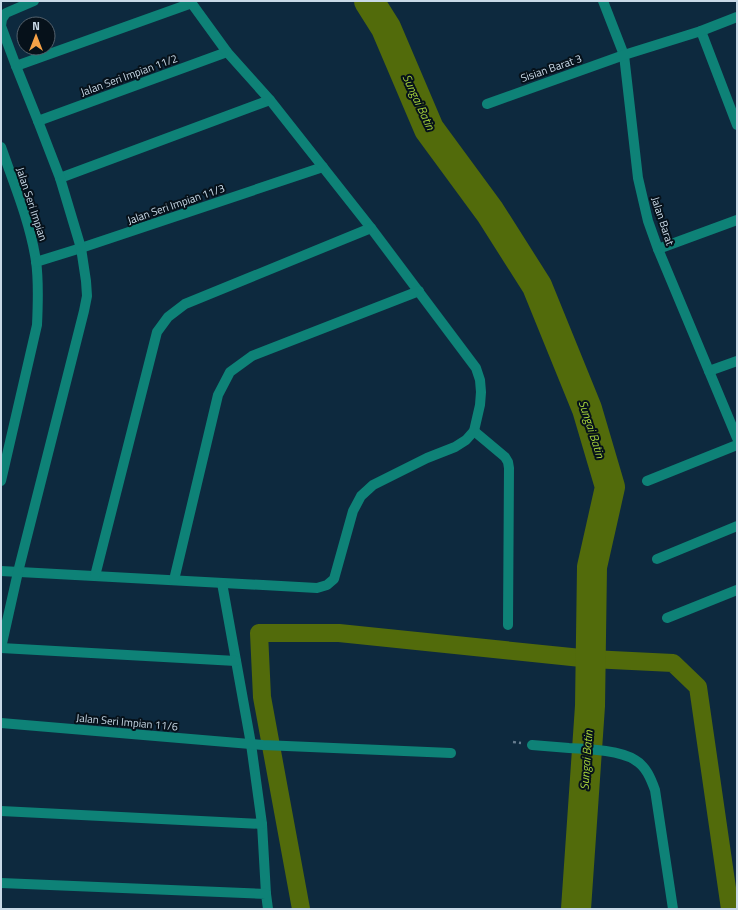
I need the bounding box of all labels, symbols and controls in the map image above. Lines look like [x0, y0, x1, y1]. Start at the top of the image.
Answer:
north arrow [16, 16, 56, 56]
text: N [32, 18, 40, 34]
street label: Jalan Seri Impian 11/2 [78, 50, 180, 100]
street label: Sisian Barat 3 [518, 50, 584, 86]
water label: Sungai Batin [398, 71, 441, 134]
street label: Jalan Seri Impian [13, 165, 51, 243]
street label: Jalan Seri Impian 11/3 [125, 180, 227, 228]
street label: Jalan Barat [648, 194, 678, 248]
water label: Sungai Batin [574, 398, 611, 461]
street label: Jalan Seri Impian 11/6 [75, 710, 179, 734]
water label: Sungai Batin [574, 728, 598, 791]

